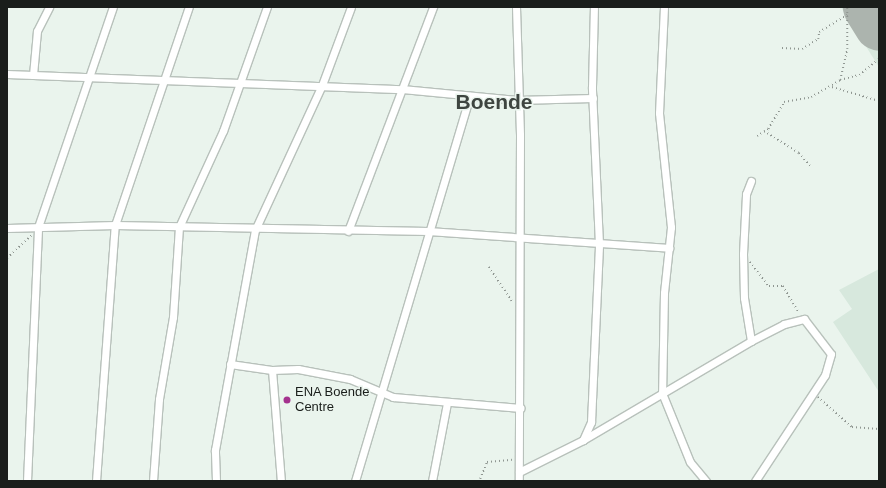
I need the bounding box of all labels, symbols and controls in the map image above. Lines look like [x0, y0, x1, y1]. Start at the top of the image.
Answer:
district label: Boende [455, 89, 533, 115]
place label: ENA Boende Centre [295, 385, 370, 416]
marker: ENA Boende Centre [282, 395, 292, 405]

